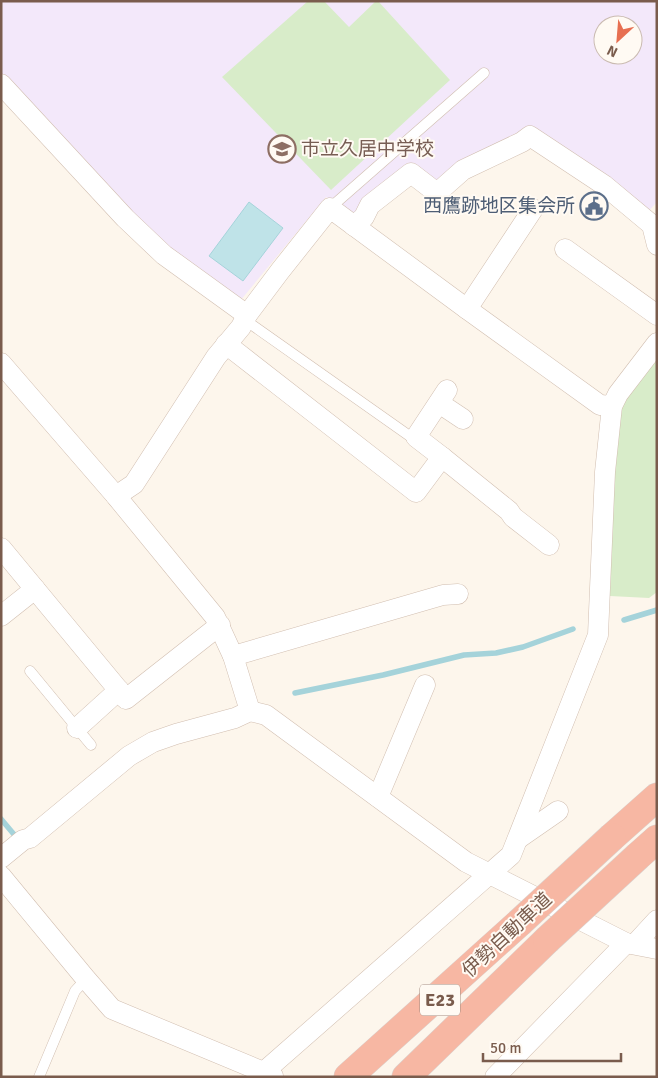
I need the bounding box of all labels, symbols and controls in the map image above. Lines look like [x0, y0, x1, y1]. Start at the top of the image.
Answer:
north arrow [593, 15, 643, 65]
text: N [604, 41, 621, 61]
school or university icon: 市立久居中学校 [267, 134, 297, 164]
place label: 市立久居中学校 [301, 137, 434, 161]
public building icon: 西鷹跡地区集会所 [579, 191, 609, 221]
place label: 西鷹跡地区集会所 [423, 194, 575, 218]
street label: 伊勢自動車道 [457, 887, 557, 983]
road number: E23 [420, 984, 460, 1016]
scale bar [483, 1030, 620, 1062]
text: 50 m [490, 1039, 521, 1057]

